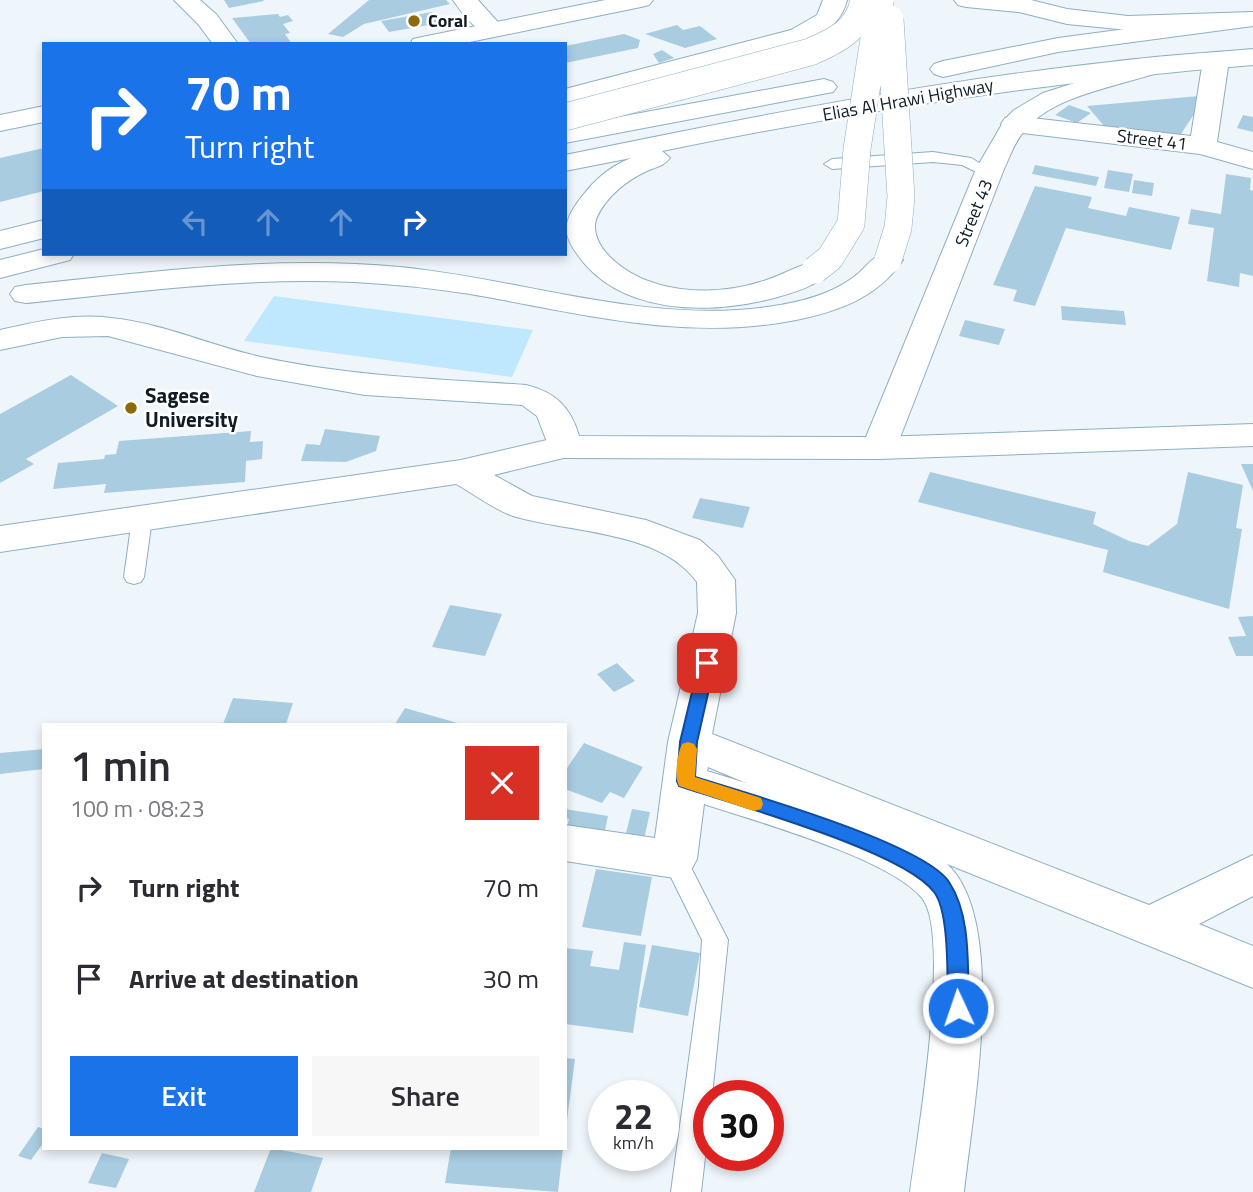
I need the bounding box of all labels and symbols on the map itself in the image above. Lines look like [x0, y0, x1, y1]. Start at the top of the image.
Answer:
place label: Coral [428, 7, 468, 34]
marker: Coral [406, 13, 422, 29]
street label: Elias Al Hrawi Highway [820, 71, 996, 128]
street label: Street 41 [1115, 122, 1189, 157]
street label: Street 43 [948, 175, 999, 251]
place label: Sagese University [145, 379, 238, 435]
marker: Sagese University [123, 400, 139, 416]
pin [677, 633, 737, 693]
position arrow [921, 971, 995, 1045]
speed limit sign: 30 [693, 1080, 784, 1171]

